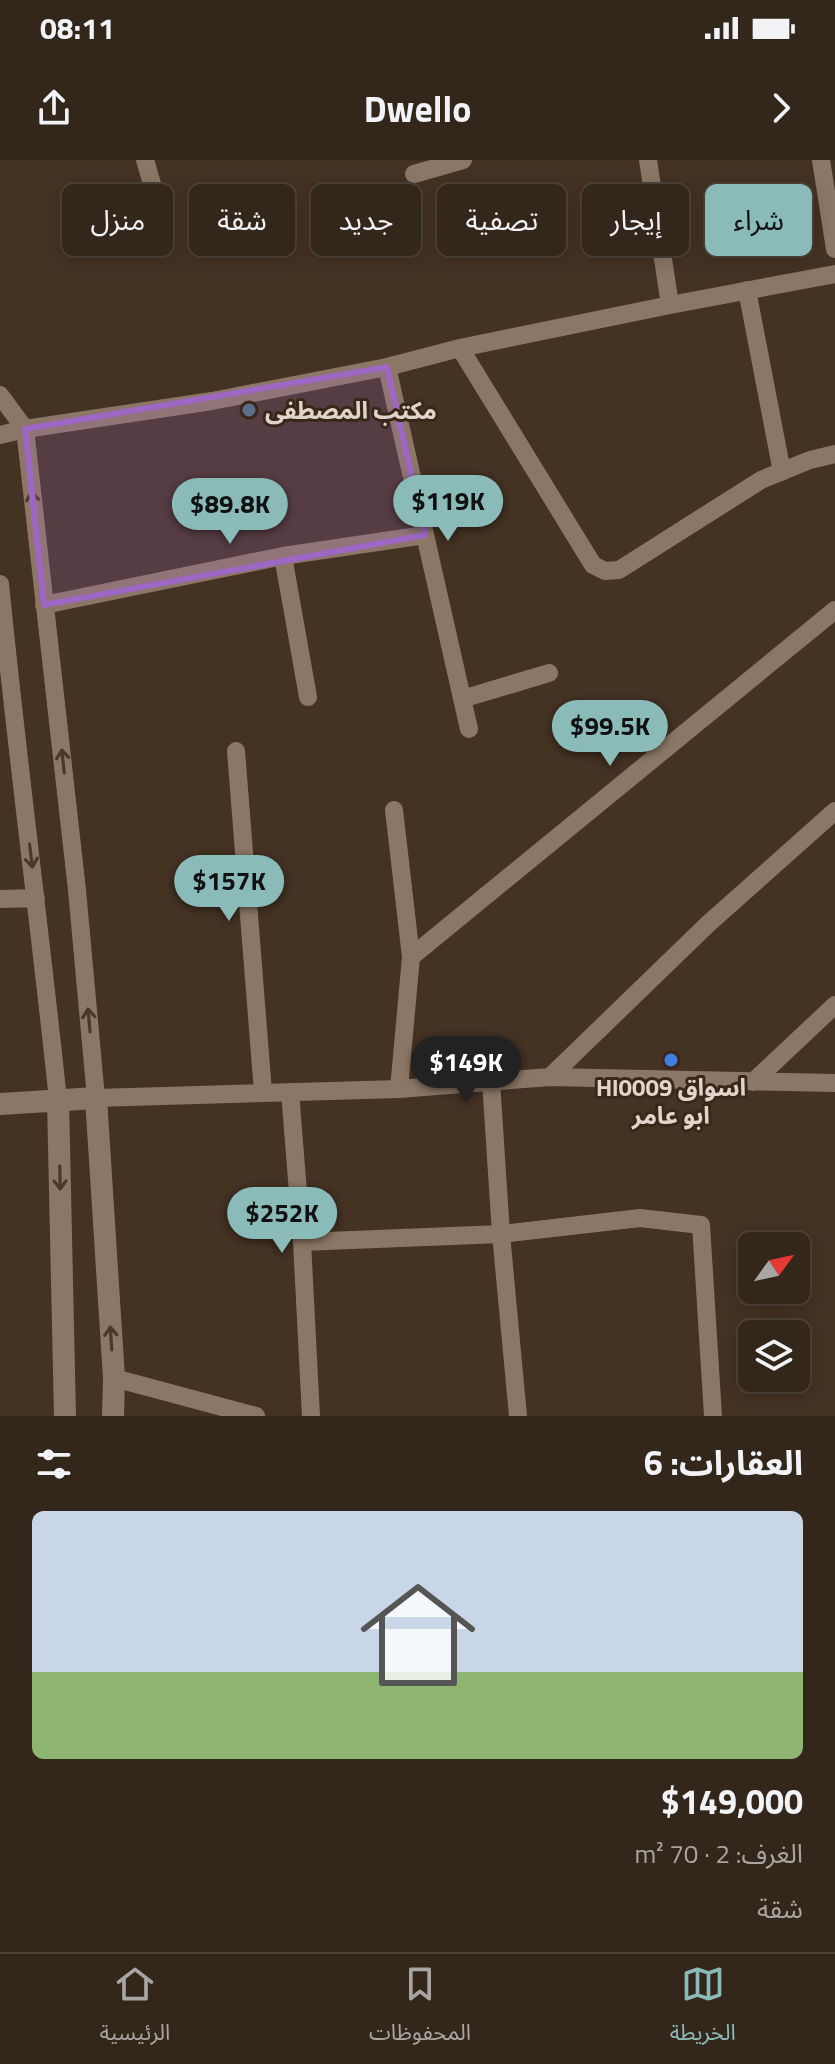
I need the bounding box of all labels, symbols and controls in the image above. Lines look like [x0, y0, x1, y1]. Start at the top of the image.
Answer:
text: 08:11 [40, 5, 115, 51]
text: Dwello [364, 81, 471, 136]
icon: share [32, 86, 76, 130]
icon: forward [759, 86, 803, 130]
chip: منزل [62, 184, 173, 256]
chip: شقة [189, 184, 295, 256]
chip: جديد [311, 184, 421, 256]
chip: تصفية [437, 184, 566, 256]
chip: إيجار [582, 184, 689, 256]
chip: شراء [705, 184, 812, 256]
place label: مكتب المصطفى [265, 392, 437, 428]
marker: مكتب المصطفى [240, 401, 258, 419]
pin: $119K [392, 475, 504, 543]
pin: $89.8K [165, 478, 295, 546]
text: $119K [411, 481, 485, 520]
text: $89.8K [190, 484, 270, 523]
one-way arrow [26, 490, 41, 517]
pin: $99.5K [545, 700, 675, 768]
text: $99.5K [570, 706, 650, 745]
one-way arrow [56, 749, 71, 775]
one-way arrow [24, 843, 39, 868]
pin: $157K [173, 855, 285, 923]
text: $157K [192, 861, 266, 900]
one-way arrow [81, 1007, 96, 1034]
pin: $149K [410, 1036, 522, 1104]
text: $149K [429, 1042, 503, 1081]
marker: Hl0009 اسواق ابو عامر [662, 1051, 680, 1069]
place label: Hl0009 اسواق ابو عامر [596, 1069, 746, 1133]
one-way arrow [52, 1164, 67, 1191]
pin: $252K [226, 1187, 338, 1255]
text: $252K [245, 1193, 319, 1232]
north arrow [738, 1232, 810, 1304]
map controls [738, 1232, 810, 1392]
button: layers [738, 1320, 810, 1392]
one-way arrow [104, 1325, 119, 1352]
text: العقارات: 6 [644, 1436, 803, 1488]
icon: filters [32, 1442, 76, 1486]
icon: home [346, 1563, 490, 1707]
text: $149,000 [661, 1775, 803, 1827]
text: الغرف: 2 · 70 m² [635, 1834, 803, 1873]
text: شقة [757, 1889, 803, 1928]
tab: الرئيسية [99, 1962, 170, 2056]
tab: المحفوظات [369, 1962, 471, 2056]
tab: الخريطة [670, 1962, 736, 2056]

